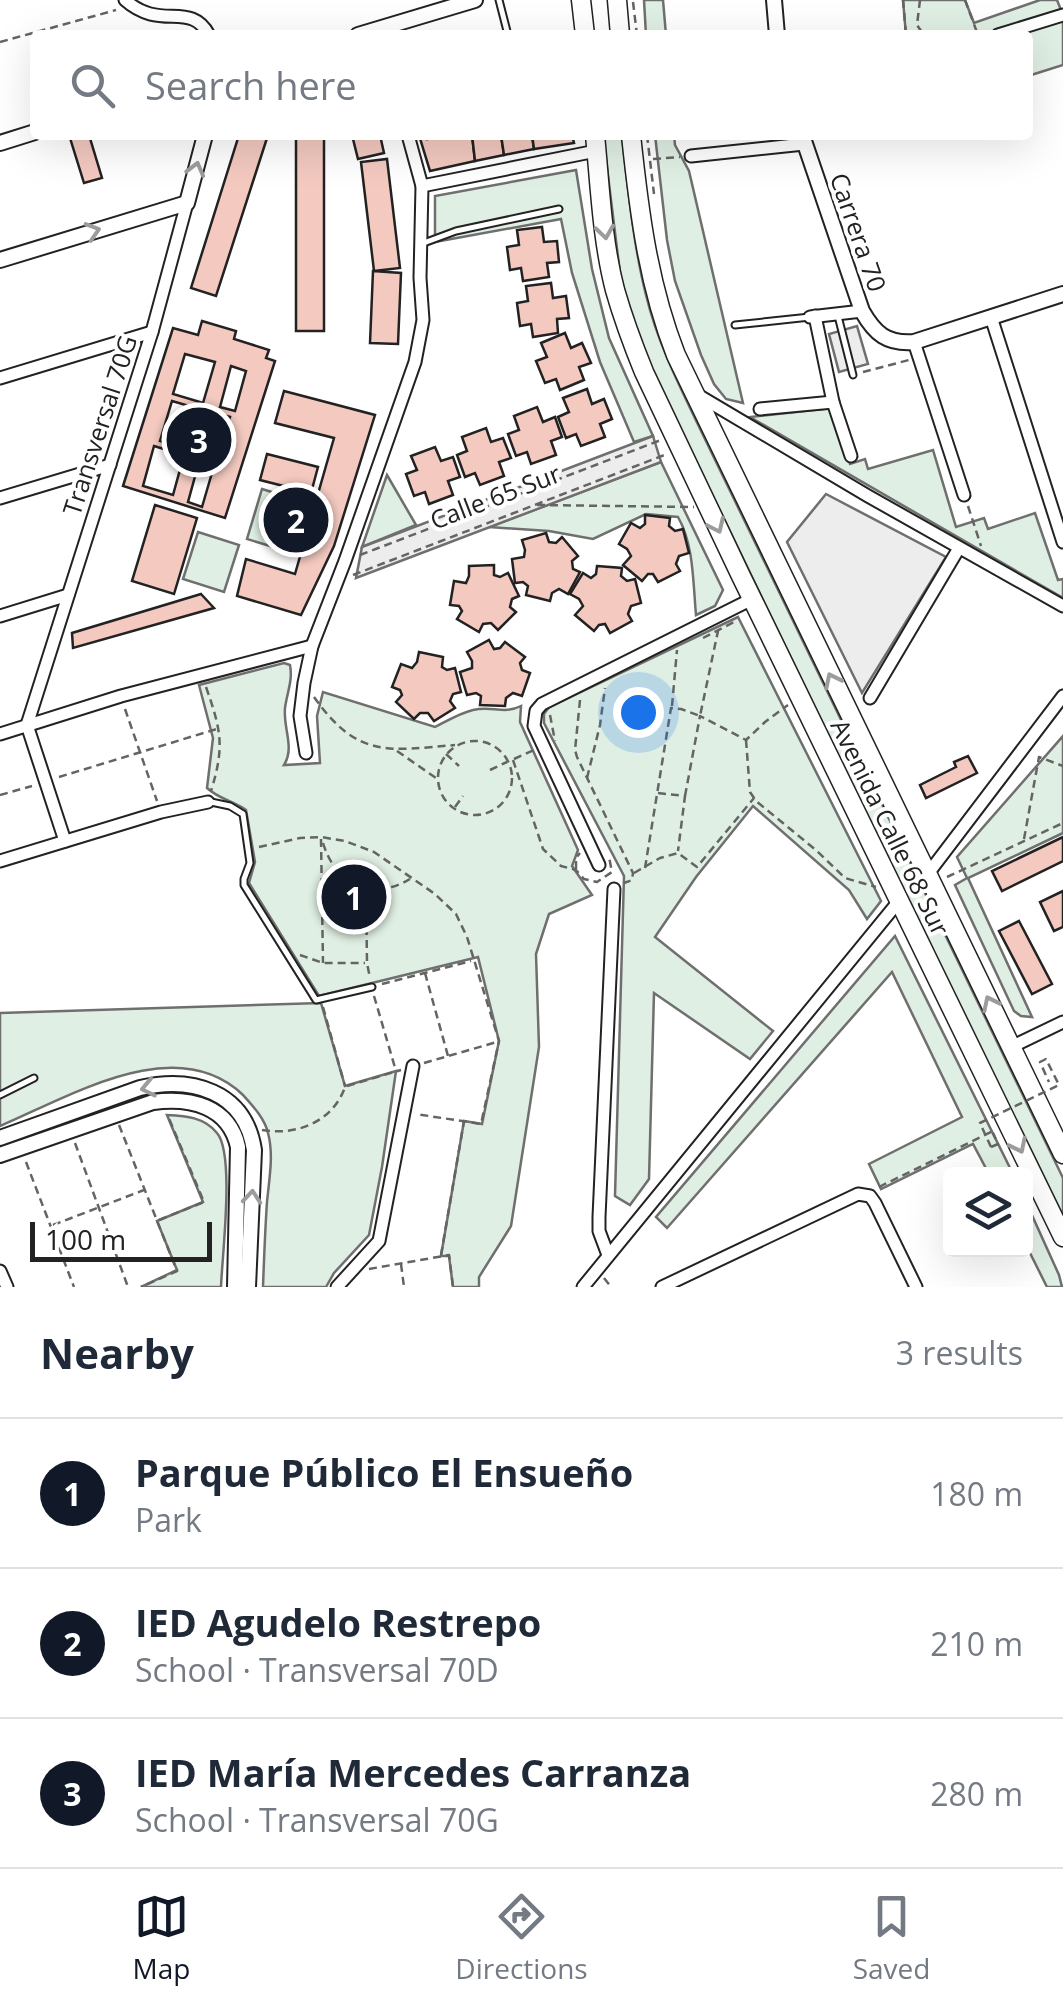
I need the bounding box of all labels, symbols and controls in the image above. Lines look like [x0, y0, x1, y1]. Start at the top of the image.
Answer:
search box [30, 30, 1033, 140]
icon: search [65, 58, 120, 113]
text: Search here [145, 59, 357, 111]
one-way arrow [184, 161, 205, 178]
street label: Carrera 70 [823, 168, 895, 296]
one-way arrow [84, 223, 101, 243]
one-way arrow [594, 224, 615, 240]
street label: Transversal 70G [54, 331, 144, 519]
pin: 3 [166, 402, 232, 478]
street label: Calle 65 Sur [425, 456, 565, 536]
pin: 2 [264, 482, 328, 558]
one-way arrow [704, 516, 724, 534]
one-way arrow [824, 672, 844, 690]
your location [613, 687, 664, 738]
street label: Avenida Calle 68 Sur [824, 713, 958, 941]
pin: 1 [322, 860, 386, 934]
one-way arrow [982, 996, 1002, 1014]
one-way arrow [140, 1076, 157, 1097]
one-way arrow [1006, 1136, 1026, 1154]
map controls [943, 1167, 1033, 1257]
button: layers [943, 1167, 1033, 1257]
one-way arrow [240, 1188, 262, 1204]
scale bar [30, 1217, 212, 1262]
text: 100 m [45, 1220, 126, 1258]
text: Nearby [40, 1324, 194, 1381]
text: 3 results [896, 1331, 1023, 1374]
text: Parque Público El Ensueño [135, 1446, 633, 1498]
text: 1 [63, 1472, 82, 1515]
text: 180 m [930, 1472, 1023, 1515]
text: Park [135, 1498, 202, 1541]
text: IED Agudelo Restrepo [135, 1596, 541, 1648]
text: 2 [63, 1622, 82, 1665]
text: 210 m [930, 1622, 1023, 1665]
text: School · Transversal 70D [135, 1648, 499, 1691]
text: IED María Mercedes Carranza [135, 1746, 691, 1798]
text: 3 [63, 1772, 82, 1815]
text: 280 m [930, 1772, 1023, 1815]
text: School · Transversal 70G [135, 1798, 499, 1841]
tab: Map [132, 1889, 190, 1987]
tab: Directions [455, 1889, 588, 1987]
tab: Saved [853, 1889, 930, 1987]

